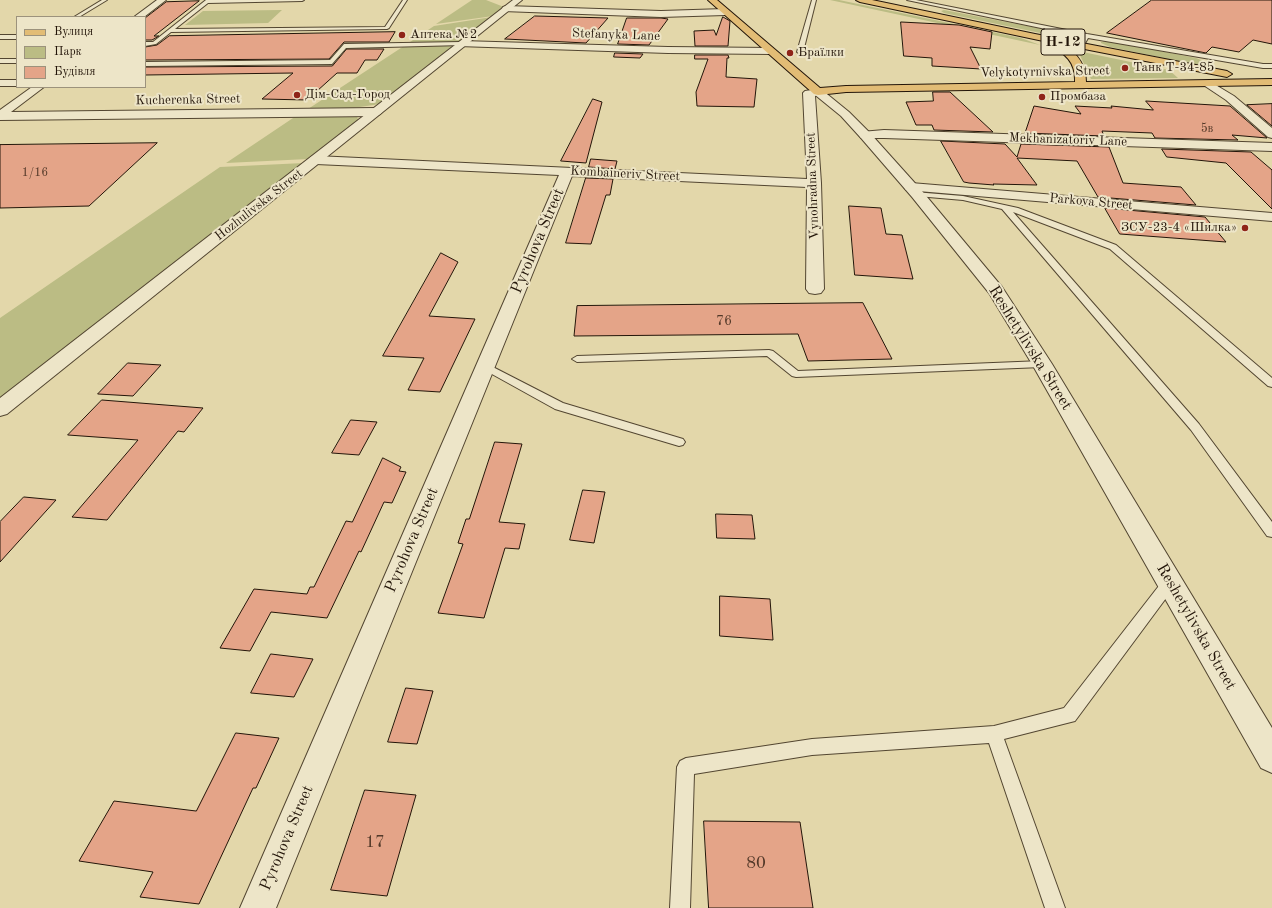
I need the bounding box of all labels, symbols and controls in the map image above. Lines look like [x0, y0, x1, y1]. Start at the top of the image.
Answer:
legend [16, 16, 146, 88]
text: Вулиця [54, 26, 93, 38]
street label: Stefanyka Lane [572, 26, 660, 44]
place label: Аптека №2 [410, 27, 477, 43]
road number: Н-12 [1041, 29, 1085, 55]
marker: Аптека №2 [397, 30, 407, 40]
place label: Браїлки [798, 45, 844, 61]
text: Парк [54, 46, 82, 58]
marker: Браїлки [785, 48, 795, 58]
place label: Танк Т-34-85 [1133, 60, 1214, 76]
street label: Velykotyrnivska Street [980, 63, 1110, 81]
marker: Танк Т-34-85 [1120, 63, 1130, 73]
text: Будівля [54, 66, 96, 78]
place label: Дім-Сад-Город [305, 87, 390, 103]
place label: Промбаза [1050, 89, 1106, 105]
marker: Дім-Сад-Город [292, 90, 302, 100]
street label: Kucherenka Street [135, 91, 241, 109]
marker: Промбаза [1037, 92, 1047, 102]
house number: 5в [1201, 122, 1213, 136]
street label: Mekhanizatoriv Lane [1009, 130, 1127, 150]
street label: Vynohradna Street [803, 132, 823, 240]
street label: Kombaineriv Street [570, 163, 680, 185]
house number: 1/16 [22, 166, 48, 180]
street label: Hozhulivska Street [212, 166, 306, 244]
street label: Pyrohova Street [507, 185, 569, 297]
street label: Parkova Street [1049, 191, 1133, 213]
place label: ЗСУ-23-4 «Шилка» [1121, 220, 1237, 236]
marker: ЗСУ-23-4 «Шилка» [1240, 223, 1250, 233]
street label: Reshetylivska Street [984, 282, 1076, 414]
house number: 76 [716, 313, 732, 329]
street label: Pyrohova Street [381, 484, 443, 596]
street label: Reshetylivska Street [1152, 560, 1240, 694]
street label: Pyrohova Street [256, 782, 318, 894]
house number: 17 [365, 833, 385, 853]
house number: 80 [746, 854, 766, 874]

